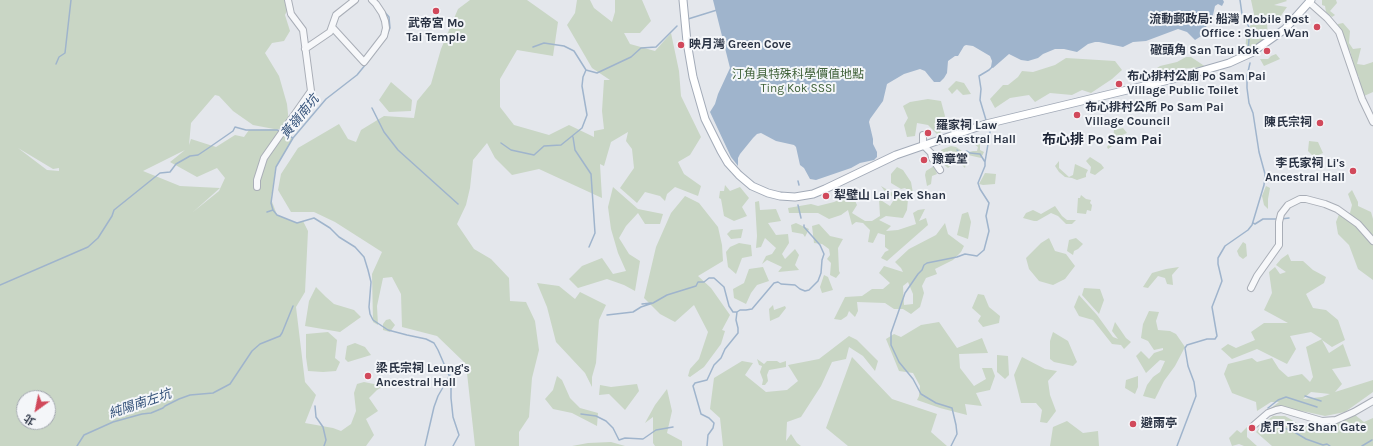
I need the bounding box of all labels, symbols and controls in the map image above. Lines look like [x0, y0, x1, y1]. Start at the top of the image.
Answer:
marker: 武帝宮 Mo Tai Temple [431, 6, 441, 16]
place label: 流動郵政局: 船灣 Mobile Post Office : Shuen Wan [1149, 13, 1309, 41]
place label: 武帝宮 Mo Tai Temple [406, 17, 466, 45]
marker: 流動郵政局: 船灣 Mobile Post Office : Shuen Wan [1312, 22, 1322, 32]
place label: 映月灣 Green Cove [689, 38, 791, 52]
marker: 映月灣 Green Cove [676, 40, 686, 50]
place label: 䃟頭角 San Tau Kok [1150, 44, 1259, 58]
marker: 䃟頭角 San Tau Kok [1262, 46, 1272, 56]
park label: 汀角具特殊科學價值地點 Ting Kok SSSI [732, 68, 864, 96]
place label: 布心排村公廁 Po Sam Pai Village Public Toilet [1127, 70, 1266, 98]
marker: 布心排村公廁 Po Sam Pai Village Public Toilet [1114, 79, 1124, 89]
water label: 黃嶺南坑 [278, 92, 322, 142]
place label: 布心排村公所 Po Sam Pai Village Council [1085, 101, 1224, 129]
marker: 布心排村公所 Po Sam Pai Village Council [1072, 110, 1082, 120]
place label: 陳氏宗祠 [1264, 116, 1312, 130]
marker: 陳氏宗祠 [1315, 118, 1325, 128]
place label: 羅家祠 Law Ancestral Hall [936, 119, 1016, 147]
marker: 羅家祠 Law Ancestral Hall [923, 128, 933, 138]
district label: 布心排 Po Sam Pai [1042, 132, 1162, 148]
place label: 豫章堂 [932, 153, 968, 167]
marker: 豫章堂 [919, 155, 929, 165]
place label: 李氏家祠 Li's Ancestral Hall [1265, 157, 1345, 185]
marker: 李氏家祠 Li's Ancestral Hall [1348, 166, 1358, 176]
place label: 犁壁山 Lai Pek Shan [834, 189, 946, 203]
marker: 犁壁山 Lai Pek Shan [821, 191, 831, 201]
place label: 梁氏宗祠 Leung's Ancestral Hall [376, 362, 470, 390]
marker: 梁氏宗祠 Leung's Ancestral Hall [363, 371, 373, 381]
water label: 純陽南左坑 [107, 386, 173, 422]
north arrow [16, 390, 56, 430]
text: 北 [22, 411, 38, 428]
place label: 避雨亭 [1141, 417, 1177, 431]
marker: 避雨亭 [1128, 419, 1138, 429]
place label: 虎門 Tsz Shan Gate [1260, 421, 1366, 435]
marker: 虎門 Tsz Shan Gate [1247, 423, 1257, 433]

